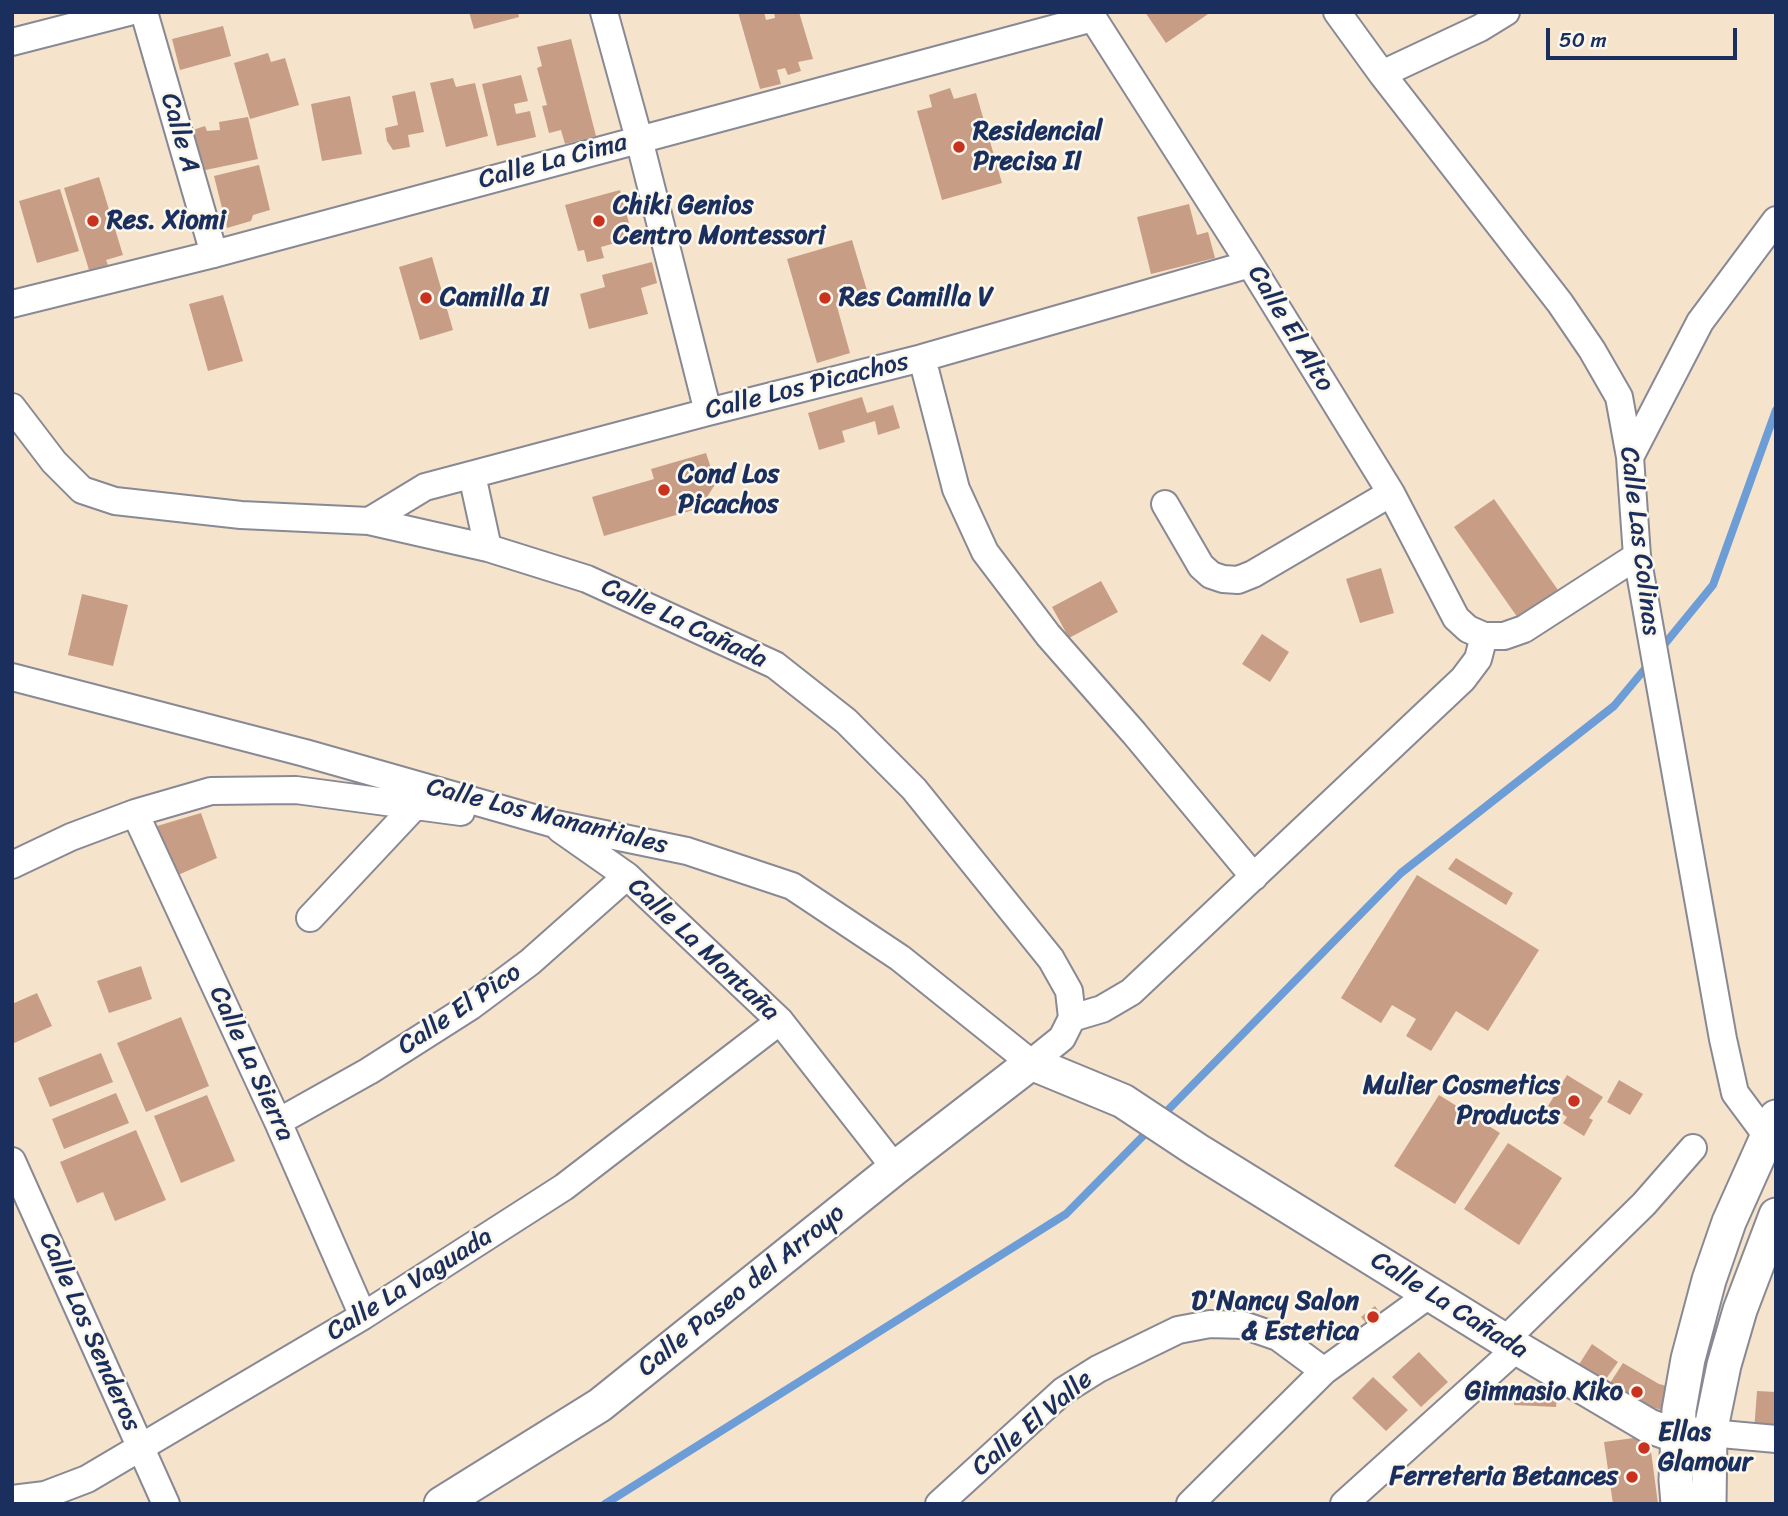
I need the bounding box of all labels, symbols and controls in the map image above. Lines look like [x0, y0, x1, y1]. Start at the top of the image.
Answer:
scale bar [1550, 14, 1741, 58]
text: 50 m [1559, 21, 1607, 59]
street label: Calle A [153, 90, 205, 176]
place label: Residencial Precisa II [973, 116, 1102, 178]
street label: Calle La Cima [475, 127, 631, 197]
marker: Residencial Precisa II [951, 139, 967, 155]
place label: Chiki Genios Centro Montessori [613, 190, 825, 252]
place label: Res. Xiomi [107, 205, 226, 237]
marker: Res. Xiomi [85, 213, 101, 229]
marker: Chiki Genios Centro Montessori [591, 213, 607, 229]
street label: Calle El Alto [1240, 260, 1340, 398]
place label: Camilla II [440, 282, 549, 314]
place label: Res Camilla V [839, 282, 993, 314]
marker: Camilla II [418, 290, 434, 306]
marker: Res Camilla V [817, 290, 833, 306]
street label: Calle Los Picachos [702, 347, 912, 427]
street label: Calle Las Colinas [1612, 445, 1666, 637]
place label: Cond Los Picachos [678, 459, 779, 520]
marker: Cond Los Picachos [656, 482, 672, 498]
street label: Calle La Cañada [596, 572, 772, 676]
street label: Calle Los Manantiales [423, 772, 671, 862]
street label: Calle La Montaña [621, 872, 785, 1028]
street label: Calle El Pico [392, 957, 528, 1063]
street label: Calle La Sierra [202, 982, 300, 1146]
place label: Mulier Cosmetics Products [1363, 1070, 1560, 1132]
marker: Mulier Cosmetics Products [1566, 1093, 1582, 1109]
street label: Calle Paseo del Arroyo [632, 1198, 852, 1384]
street label: Calle La Vaguada [321, 1222, 499, 1348]
street label: Calle Los Senderos [31, 1228, 147, 1436]
street label: Calle La Cañada [1365, 1245, 1533, 1367]
place label: D'Nancy Salon & Estetica [1191, 1286, 1359, 1348]
marker: D'Nancy Salon & Estetica [1365, 1309, 1381, 1325]
street label: Calle El Valle [966, 1365, 1100, 1483]
place label: Gimnasio Kiko [1465, 1376, 1623, 1408]
marker: Gimnasio Kiko [1629, 1384, 1645, 1400]
place label: Ellas Glamour [1658, 1417, 1752, 1478]
marker: Ellas Glamour [1636, 1440, 1652, 1456]
place label: Ferreteria Betances [1389, 1461, 1618, 1493]
marker: Ferreteria Betances [1624, 1469, 1640, 1485]

